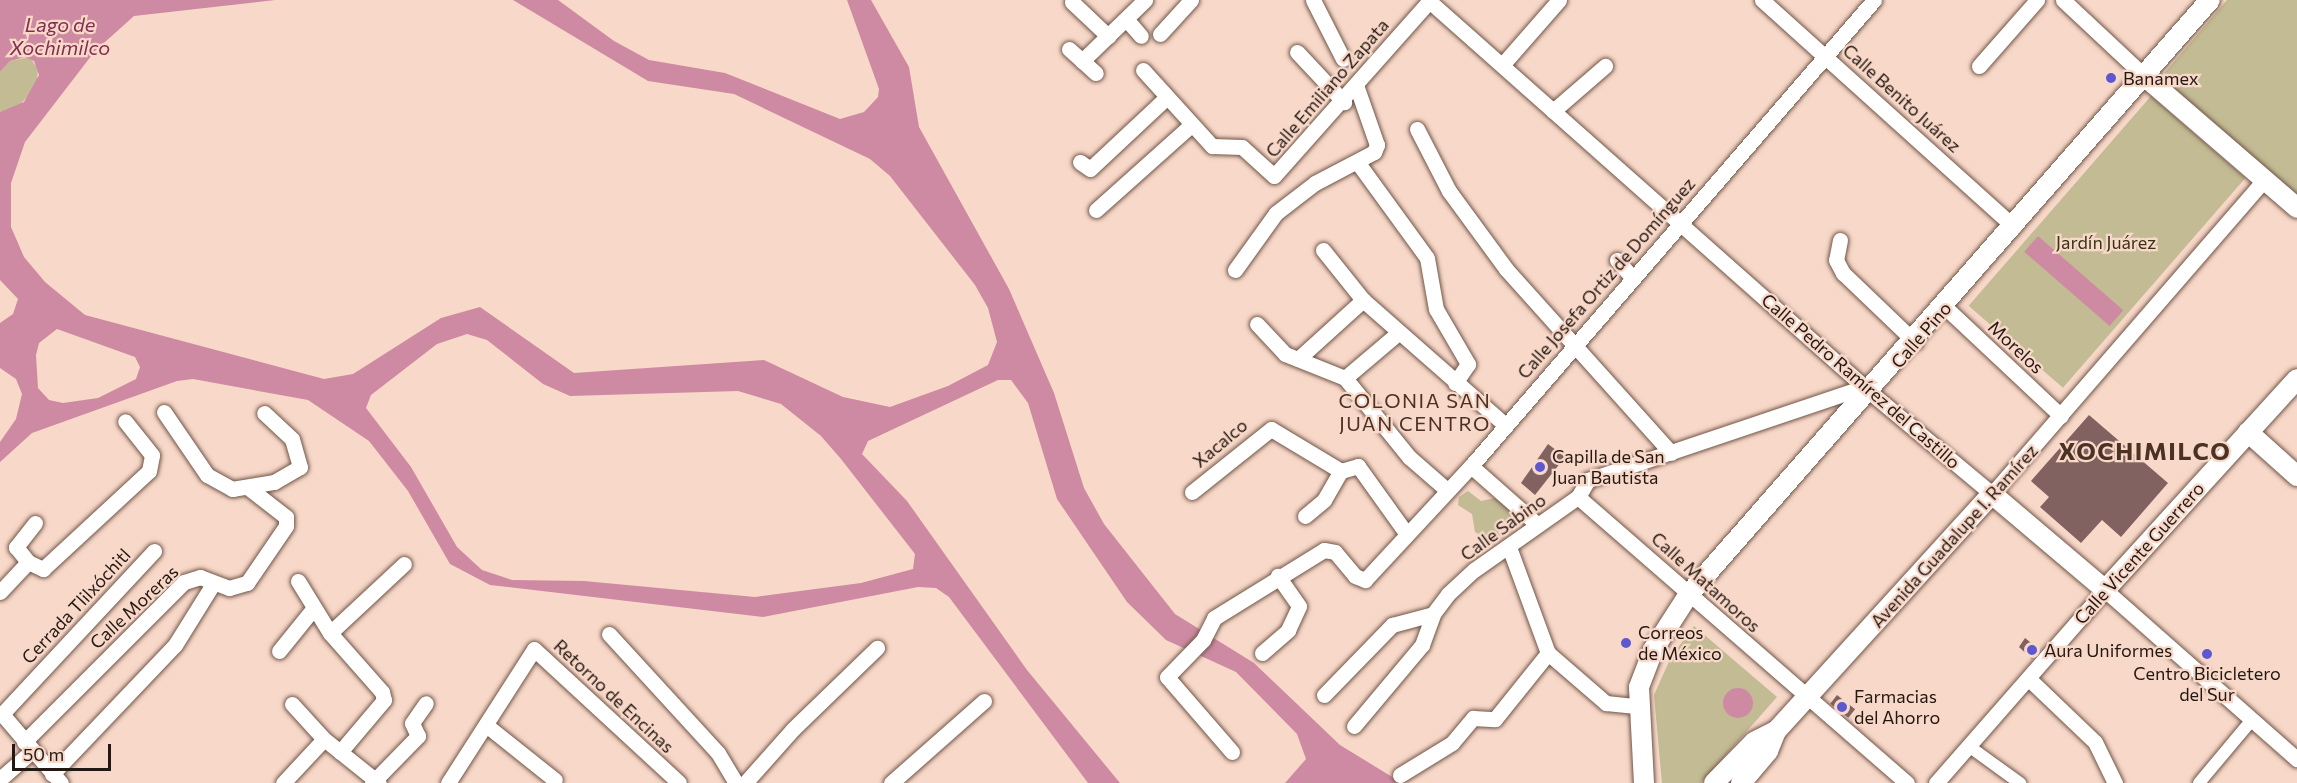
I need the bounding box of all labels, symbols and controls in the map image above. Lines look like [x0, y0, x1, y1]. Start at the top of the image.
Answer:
water label: Lago de Xochimilco [10, 12, 110, 59]
street label: Calle Emiliano Zapata [1261, 14, 1393, 162]
street label: Calle Benito Juárez [1839, 39, 1965, 157]
place label: Banamex [2123, 67, 2199, 89]
marker: Banamex [2104, 71, 2118, 85]
street label: Calle Josefa Ortiz de Domínguez [1513, 173, 1699, 383]
park label: Jardín Juárez [2056, 231, 2156, 253]
street label: Calle Pedro Ramírez del Castillo [1757, 289, 1965, 473]
street label: Calle Pino [1886, 297, 1956, 373]
street label: Morelos [1984, 316, 2048, 378]
district label: COLONIA SAN JUAN CENTRO [1339, 389, 1491, 436]
street label: Xacalco [1188, 414, 1252, 472]
district label: XOCHIMILCO [2059, 437, 2231, 465]
street label: Avenida Guadalupe I. Ramírez [1866, 440, 2042, 632]
place label: Capilla de San Juan Bautista [1552, 446, 1665, 488]
marker: Capilla de San Juan Bautista [1533, 460, 1547, 474]
street label: Calle Vicente Guerrero [2070, 478, 2208, 628]
street label: Calle Sabino [1456, 489, 1550, 565]
street label: Calle Matamoros [1647, 527, 1765, 637]
street label: Cerrada Tlilxóchitl [17, 544, 135, 668]
street label: Calle Moreras [85, 561, 183, 653]
place label: Correos de México [1638, 622, 1722, 664]
street label: Retorno de Encinas [549, 635, 679, 757]
marker: Correos de México [1619, 636, 1633, 650]
place label: Aura Uniformes [2044, 639, 2172, 661]
marker: Aura Uniformes [2025, 643, 2039, 657]
marker: Centro Bicicletero del Sur [2200, 647, 2214, 661]
place label: Centro Bicicletero del Sur [2133, 663, 2281, 706]
place label: Farmacias del Ahorro [1854, 686, 1940, 728]
marker: Farmacias del Ahorro [1835, 700, 1849, 714]
scale bar [15, 732, 114, 770]
text: 50 m [23, 743, 64, 765]

